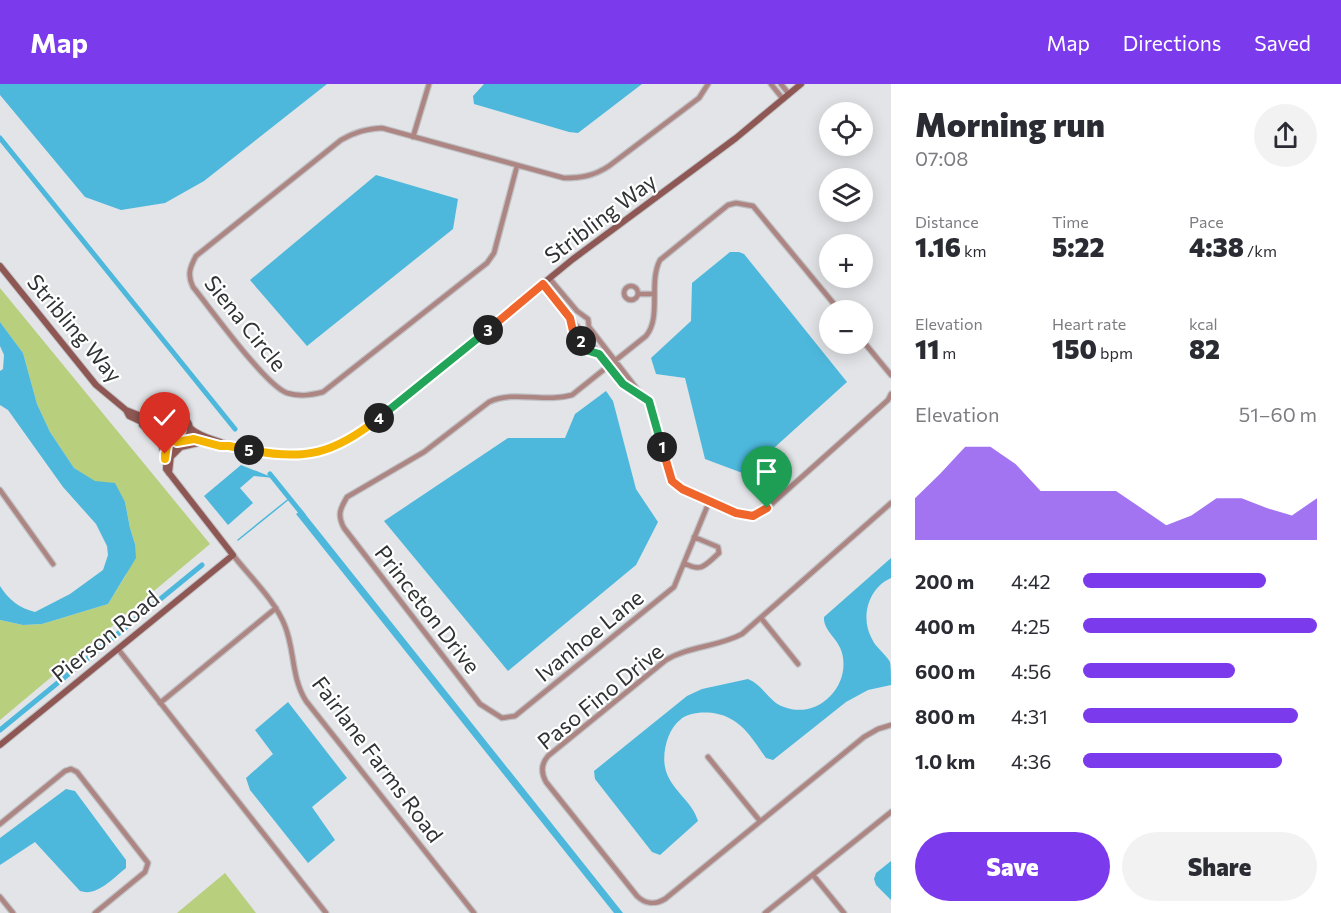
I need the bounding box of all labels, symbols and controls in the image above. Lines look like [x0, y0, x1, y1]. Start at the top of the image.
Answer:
text: Map [30, 25, 88, 59]
text: Map [1047, 30, 1090, 55]
text: Directions [1123, 30, 1221, 55]
text: Saved [1254, 30, 1311, 55]
map controls [819, 102, 873, 354]
button: locate [819, 102, 873, 156]
text: Morning run [915, 103, 1105, 144]
button: share [1254, 104, 1317, 167]
text: 07:08 [915, 146, 968, 170]
street label: Stribling Way [539, 167, 661, 269]
button: layers [819, 168, 873, 222]
text: Distance [915, 212, 979, 231]
text: Time [1052, 212, 1089, 231]
text: Pace [1189, 212, 1224, 231]
text: 1.16 [915, 231, 961, 262]
text: 5:22 [1052, 231, 1105, 262]
text: 4:38 [1189, 231, 1244, 262]
button: + [819, 234, 873, 288]
text: km [961, 241, 987, 260]
text: /km [1244, 241, 1277, 260]
street label: Stribling Way [22, 268, 128, 388]
street label: Siena Circle [199, 270, 293, 376]
button: − [819, 300, 873, 354]
text: Elevation [915, 314, 983, 333]
text: Heart rate [1052, 314, 1126, 333]
text: kcal [1189, 314, 1218, 333]
pin: 3 [473, 315, 503, 345]
text: 3 [483, 320, 493, 339]
pin: 2 [566, 326, 596, 356]
text: 2 [576, 331, 586, 350]
text: 11 [915, 333, 939, 364]
text: 150 [1052, 333, 1097, 364]
text: 82 [1189, 333, 1220, 364]
text: m [939, 343, 956, 362]
text: bpm [1097, 343, 1133, 362]
pin [139, 392, 190, 454]
icon: check [148, 401, 181, 434]
text: Elevation [915, 402, 1000, 426]
text: 51–60 m [1239, 402, 1317, 426]
pin: 4 [364, 403, 394, 433]
text: 4 [374, 408, 384, 427]
pin: 1 [647, 432, 677, 462]
pin: 5 [234, 435, 264, 465]
text: 1 [658, 437, 666, 456]
text: 5 [244, 440, 254, 459]
pin [741, 446, 792, 508]
icon: arrive [750, 455, 783, 488]
street label: Princeton Drive [370, 540, 486, 678]
text: 200 m [915, 569, 974, 593]
text: 4:42 [1011, 569, 1051, 593]
street label: Ivanhoe Lane [530, 583, 648, 687]
street label: Pierson Road [46, 584, 164, 688]
text: 400 m [915, 614, 975, 638]
text: 4:25 [1011, 614, 1050, 638]
street label: Paso Fino Drive [532, 637, 668, 755]
text: 600 m [915, 659, 975, 683]
text: 4:56 [1011, 659, 1051, 683]
street label: Fairlane Farms Road [307, 671, 449, 847]
text: 800 m [915, 704, 975, 728]
text: 4:31 [1011, 704, 1048, 728]
text: 1.0 km [915, 749, 975, 773]
text: 4:36 [1011, 749, 1051, 773]
button: Save [915, 832, 1110, 901]
button: Share [1122, 832, 1317, 901]

